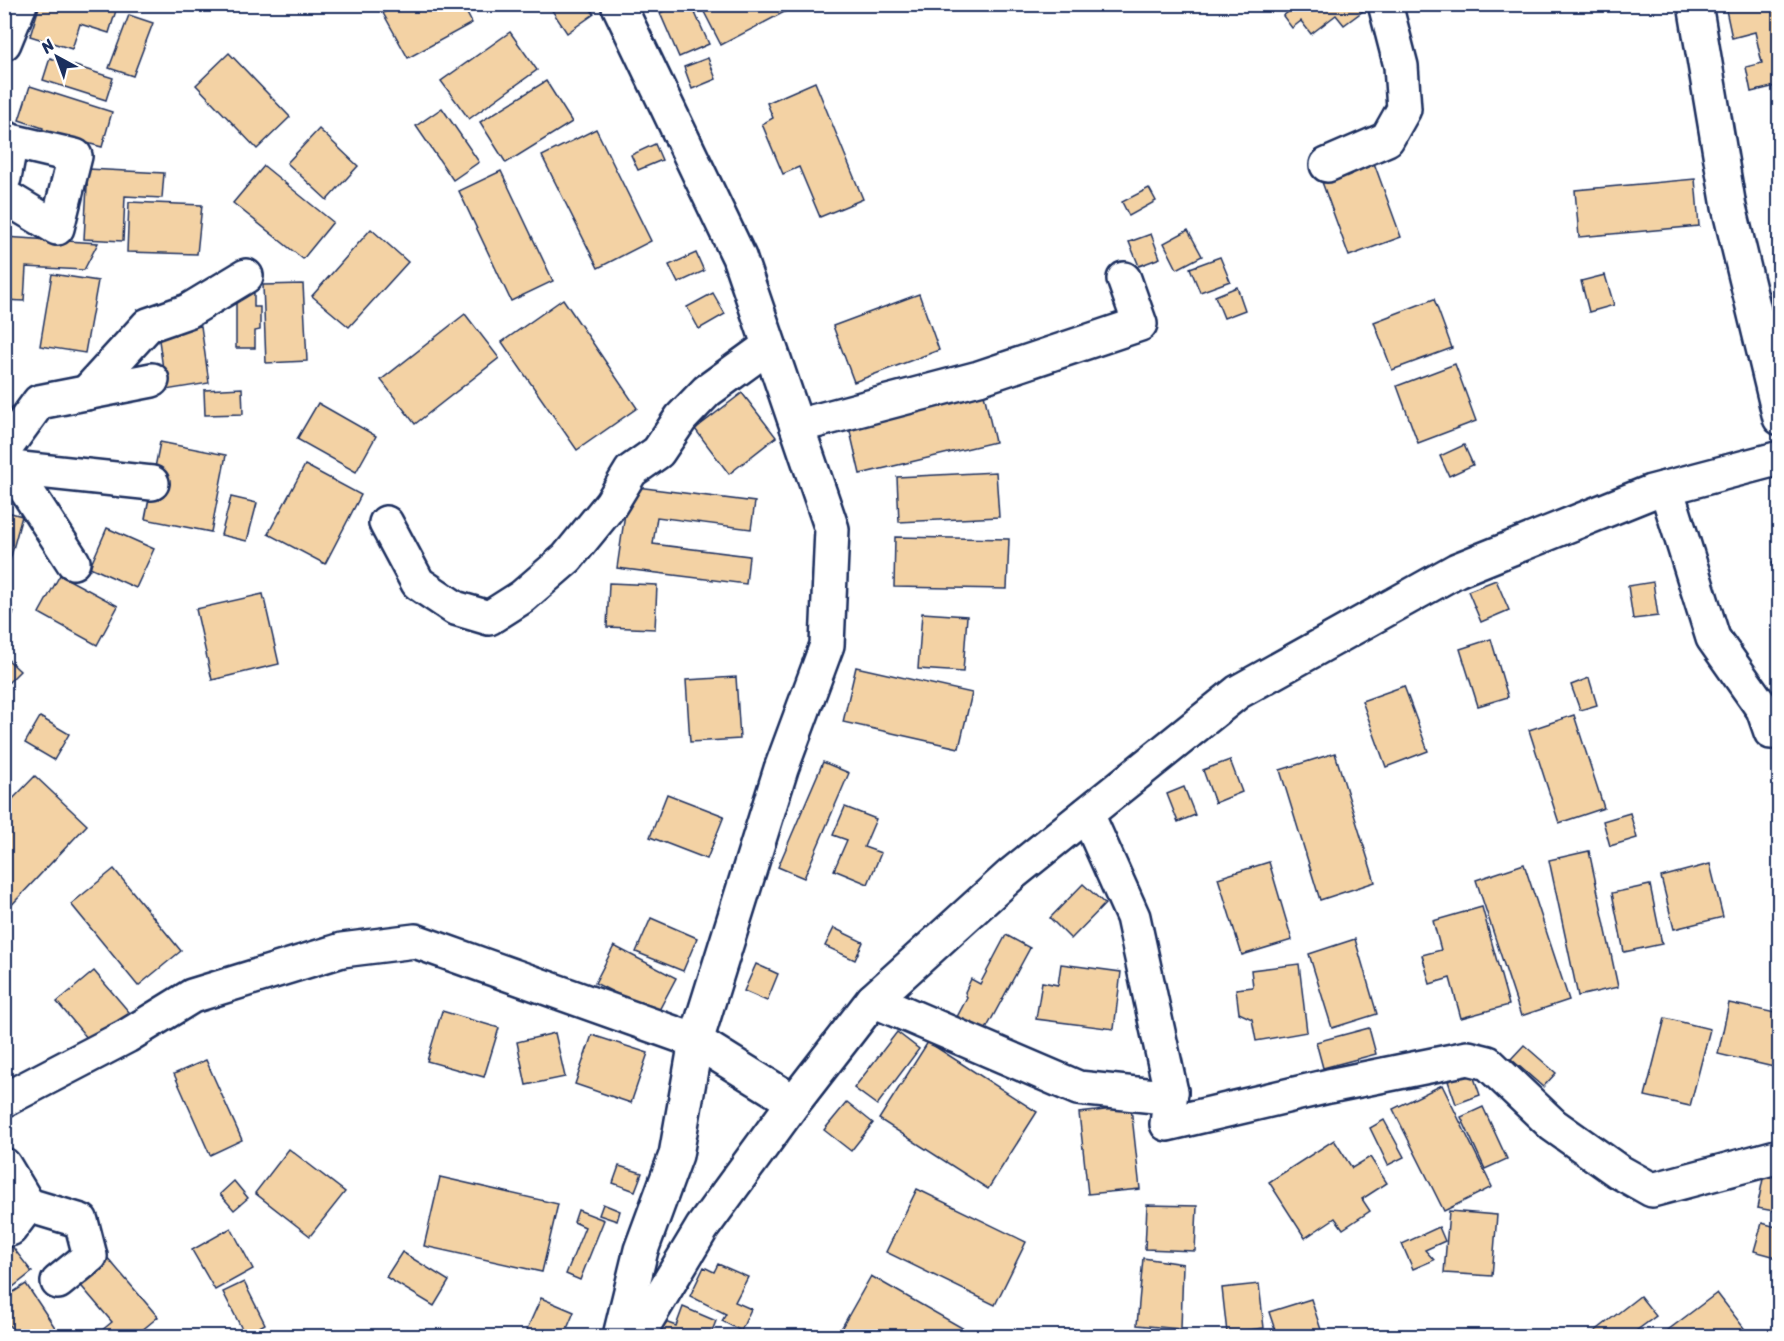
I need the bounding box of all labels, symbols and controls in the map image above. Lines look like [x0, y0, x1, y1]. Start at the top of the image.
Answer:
north arrow [27, 27, 87, 87]
text: N [33, 31, 62, 61]

